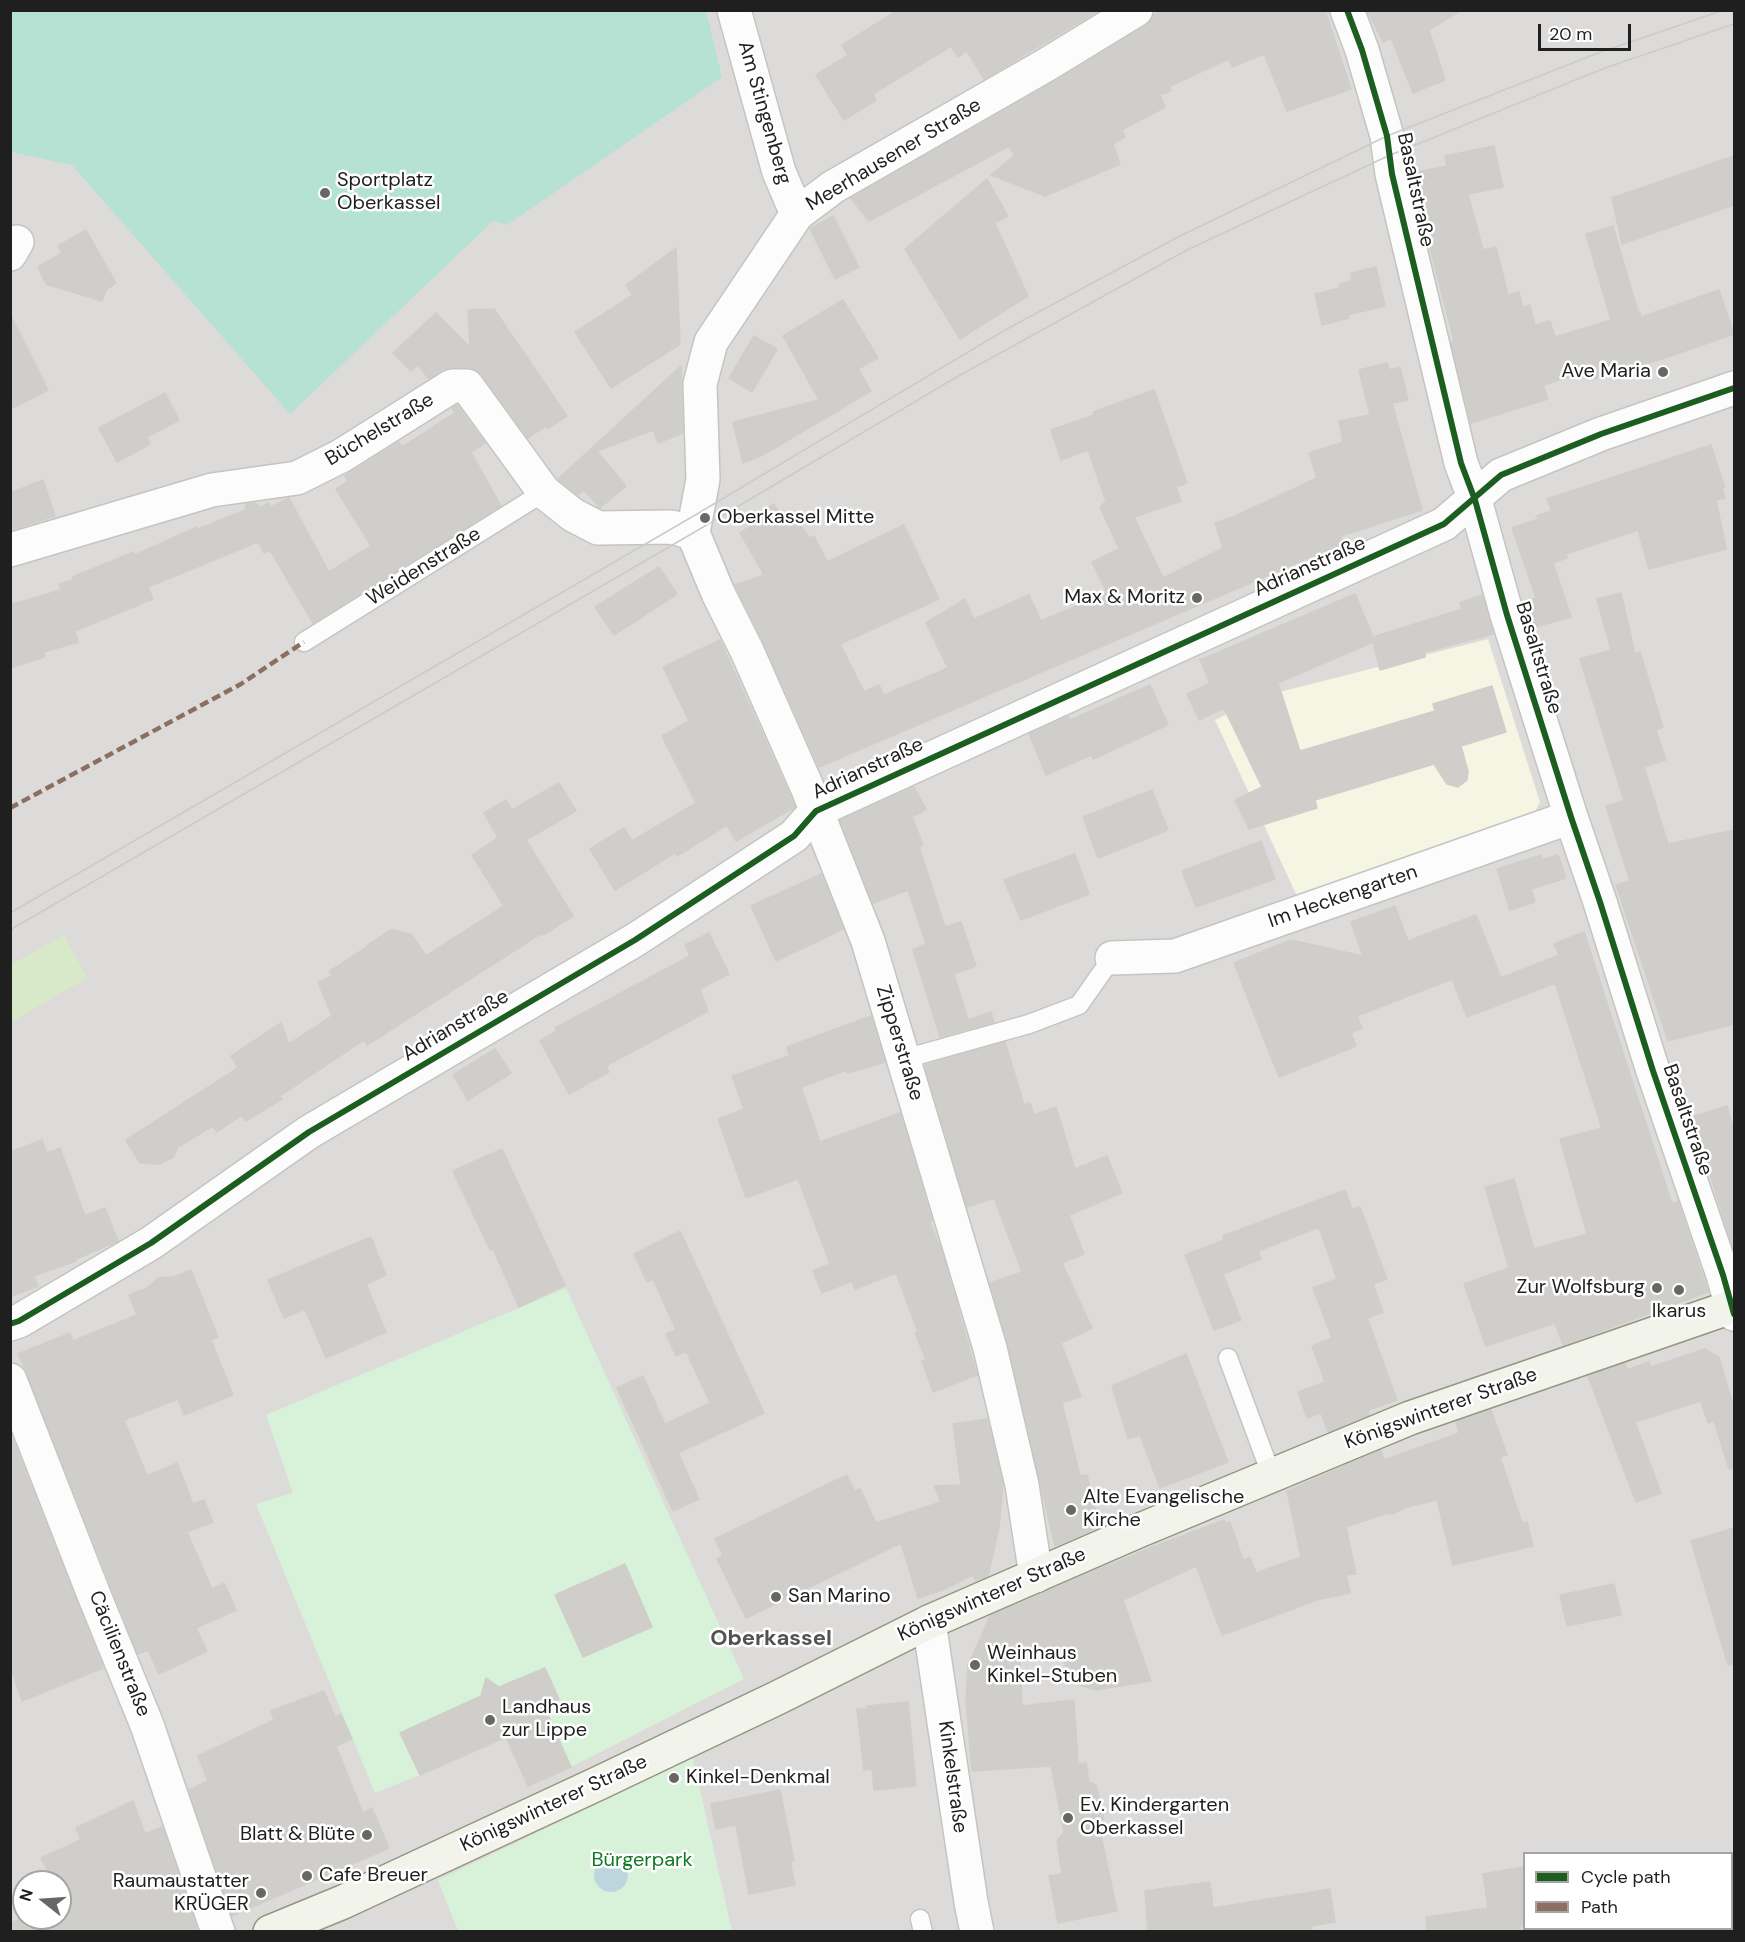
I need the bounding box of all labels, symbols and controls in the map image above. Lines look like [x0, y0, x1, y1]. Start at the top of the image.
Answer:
scale bar [1541, 12, 1634, 50]
text: 20 m [1549, 22, 1592, 46]
street label: Am Stingenberg [732, 39, 796, 187]
street label: Meerhausener Straße [802, 93, 986, 217]
street label: Basaltstraße [1391, 131, 1439, 249]
place label: Sportplatz Oberkassel [337, 169, 441, 216]
marker: Sportplatz Oberkassel [318, 186, 332, 200]
place label: Ave Maria [1561, 360, 1651, 384]
marker: Ave Maria [1656, 365, 1670, 379]
street label: Büchelstraße [321, 388, 439, 472]
place label: Oberkassel Mitte [717, 506, 874, 530]
marker: Oberkassel Mitte [698, 511, 712, 525]
street label: Weidenstraße [363, 522, 485, 612]
street label: Adrianstraße [1250, 532, 1370, 602]
place label: Max & Moritz [1064, 586, 1185, 610]
marker: Max & Moritz [1190, 591, 1204, 605]
street label: Basaltstraße [1510, 599, 1566, 717]
street label: Adrianstraße [809, 733, 927, 805]
street label: Im Heckengarten [1265, 860, 1421, 934]
street label: Zipperstraße [870, 982, 928, 1104]
street label: Adrianstraße [398, 985, 514, 1067]
street label: Basaltstraße [1657, 1061, 1717, 1179]
place label: Zur Wolfsburg [1517, 1276, 1645, 1300]
marker: Zur Wolfsburg [1650, 1281, 1664, 1295]
marker: Ikarus [1672, 1283, 1686, 1297]
place label: Ikarus [1652, 1300, 1706, 1324]
street label: Königswinterer Straße [1341, 1363, 1541, 1455]
place label: Alte Evangelische Kirche [1083, 1486, 1244, 1533]
marker: Alte Evangelische Kirche [1064, 1503, 1078, 1517]
street label: Königswinterer Straße [894, 1543, 1090, 1647]
place label: San Marino [788, 1585, 891, 1609]
street label: Cäcilienstraße [83, 1588, 155, 1720]
marker: San Marino [769, 1590, 783, 1604]
district label: Oberkassel [710, 1626, 832, 1652]
place label: Weinhaus Kinkel-Stuben [987, 1642, 1117, 1689]
marker: Weinhaus Kinkel-Stuben [968, 1658, 982, 1672]
place label: Landhaus zur Lippe [502, 1696, 591, 1743]
marker: Landhaus zur Lippe [483, 1713, 497, 1727]
street label: Kinkelstraße [932, 1719, 972, 1835]
street label: Königswinterer Straße [457, 1750, 651, 1858]
place label: Kinkel-Denkmal [686, 1766, 830, 1790]
marker: Kinkel-Denkmal [667, 1771, 681, 1785]
place label: Ev. Kindergarten Oberkassel [1080, 1794, 1229, 1841]
marker: Ev. Kindergarten Oberkassel [1061, 1811, 1075, 1825]
place label: Blatt & Blüte [240, 1823, 355, 1847]
marker: Blatt & Blüte [360, 1828, 374, 1842]
park label: Bürgerpark [591, 1849, 693, 1873]
legend [1523, 1852, 1733, 1930]
place label: Cafe Breuer [319, 1864, 428, 1888]
text: Cycle path [1581, 1865, 1671, 1889]
marker: Cafe Breuer [300, 1869, 314, 1883]
north arrow [12, 1870, 72, 1930]
place label: Raumaustatter KRÜGER [113, 1870, 249, 1917]
marker: Raumaustatter KRÜGER [254, 1886, 268, 1900]
text: N [14, 1887, 38, 1904]
text: Path [1581, 1895, 1618, 1919]

